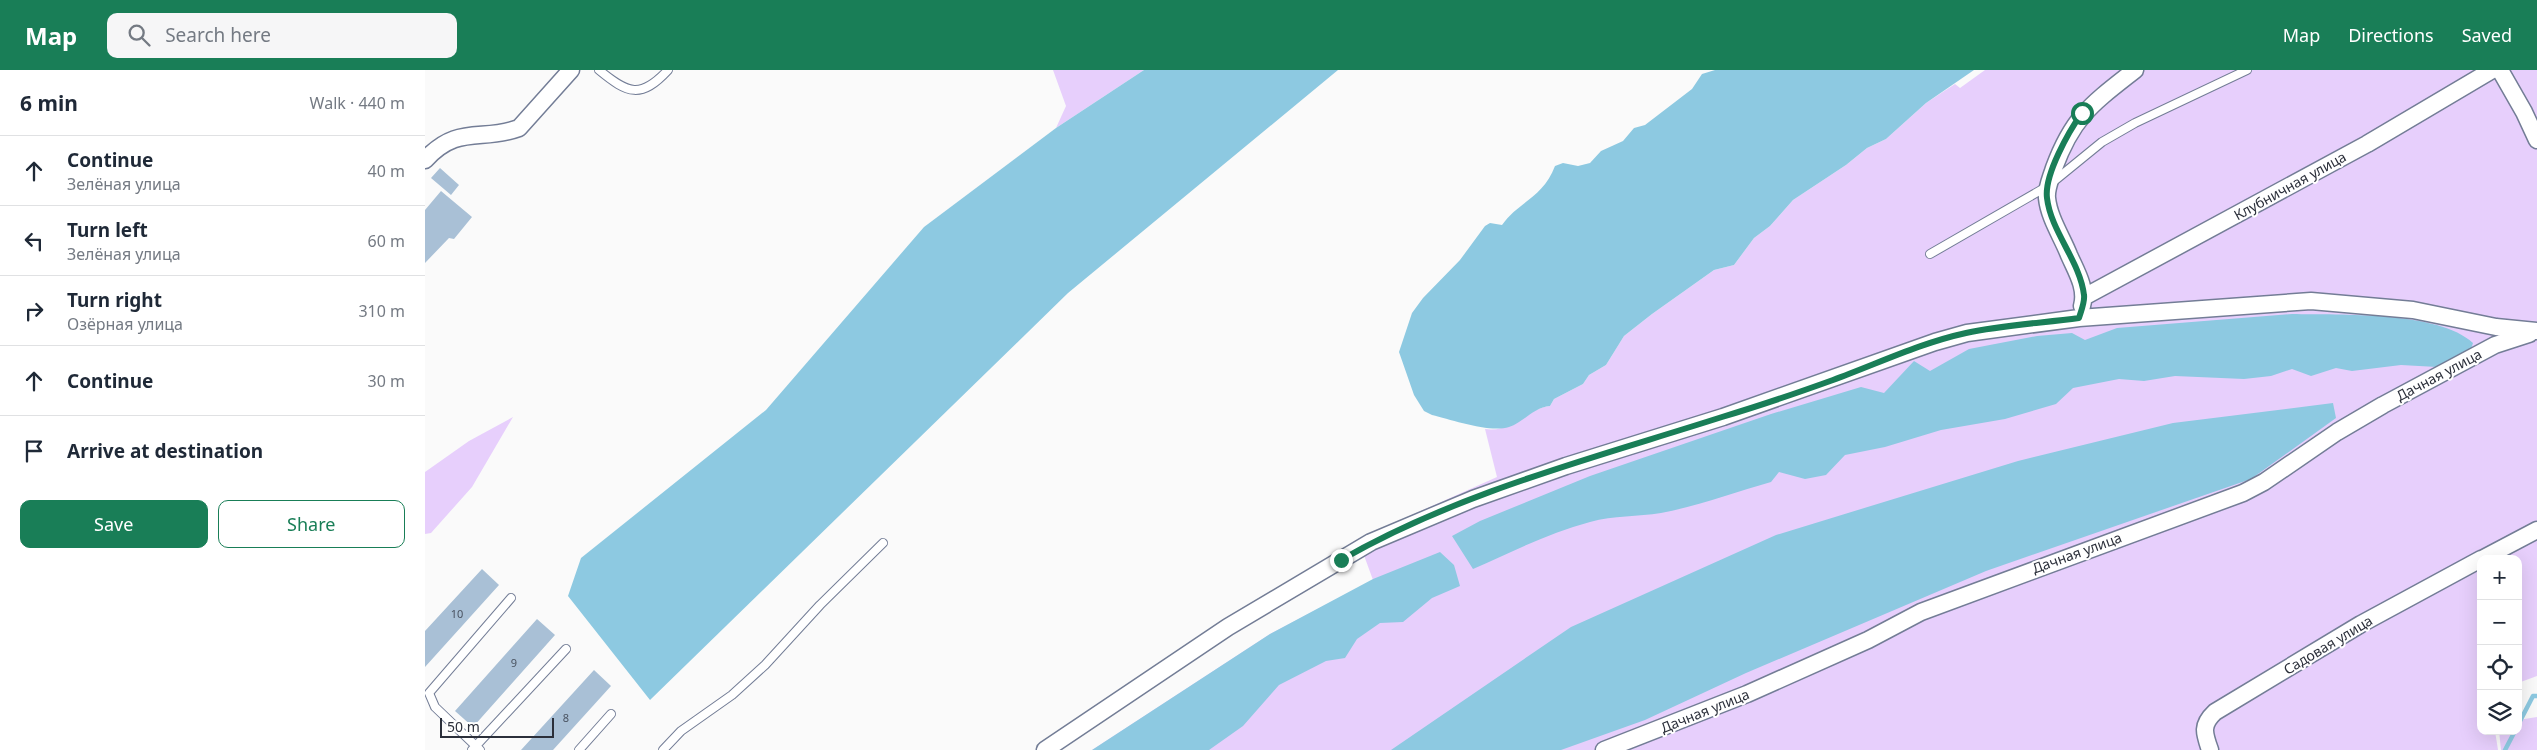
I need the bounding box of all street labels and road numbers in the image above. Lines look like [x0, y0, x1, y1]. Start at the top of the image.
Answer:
street label: Клубничная улица [2230, 147, 2349, 224]
street label: Дачная улица [2393, 344, 2485, 405]
street label: Дачная улица [2029, 528, 2124, 578]
street label: Садовая улица [2280, 611, 2376, 679]
street label: Дачная улица [1658, 684, 1752, 737]

